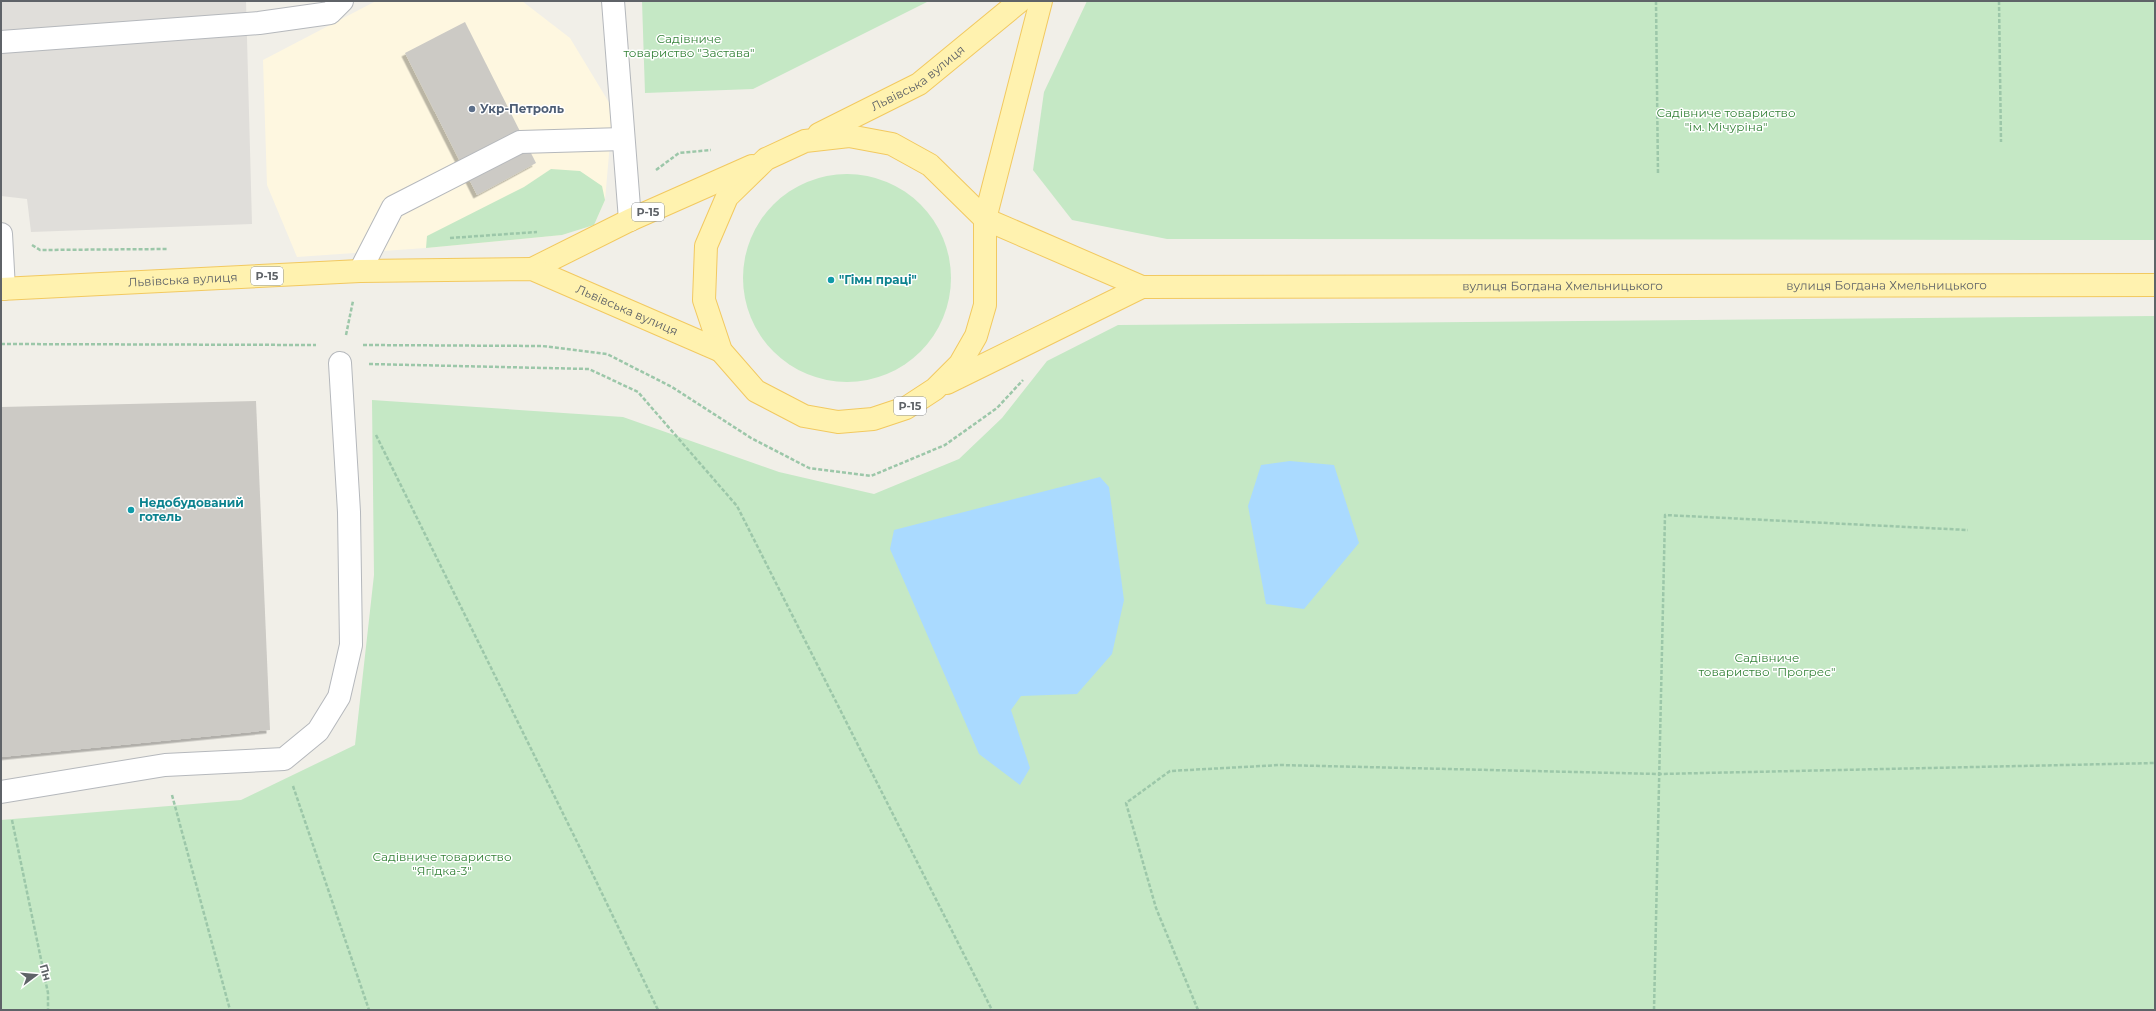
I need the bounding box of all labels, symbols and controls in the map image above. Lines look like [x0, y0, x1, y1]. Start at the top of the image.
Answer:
park label: Садівниче товариство "Застава" [623, 31, 755, 60]
street label: Львівська вулиця [868, 42, 968, 114]
place label: Укр-Петроль [480, 101, 564, 116]
marker: Укр-Петроль [467, 104, 477, 114]
park label: Садівниче товариство "ім. Мічуріна" [1656, 105, 1796, 134]
road number: Р-15 [632, 203, 664, 221]
road number: Р-15 [251, 267, 283, 285]
street label: Львівська вулиця [128, 269, 238, 290]
place label: "Гімн праці" [839, 272, 917, 287]
marker: "Гімн праці" [826, 275, 836, 285]
street label: вулиця Богдана Хмельницького [1786, 277, 1987, 293]
street label: вулиця Богдана Хмельницького [1462, 278, 1663, 293]
street label: Львівська вулиця [574, 281, 680, 338]
road number: Р-15 [894, 397, 926, 415]
place label: Недобудований готель [139, 495, 244, 524]
marker: Недобудований готель [126, 505, 136, 515]
park label: Садівниче товариство "Прогрес" [1698, 650, 1836, 679]
park label: Садівниче товариство "Ягідка-3" [372, 849, 512, 878]
north arrow [16, 955, 56, 995]
text: Пн [37, 962, 55, 982]

